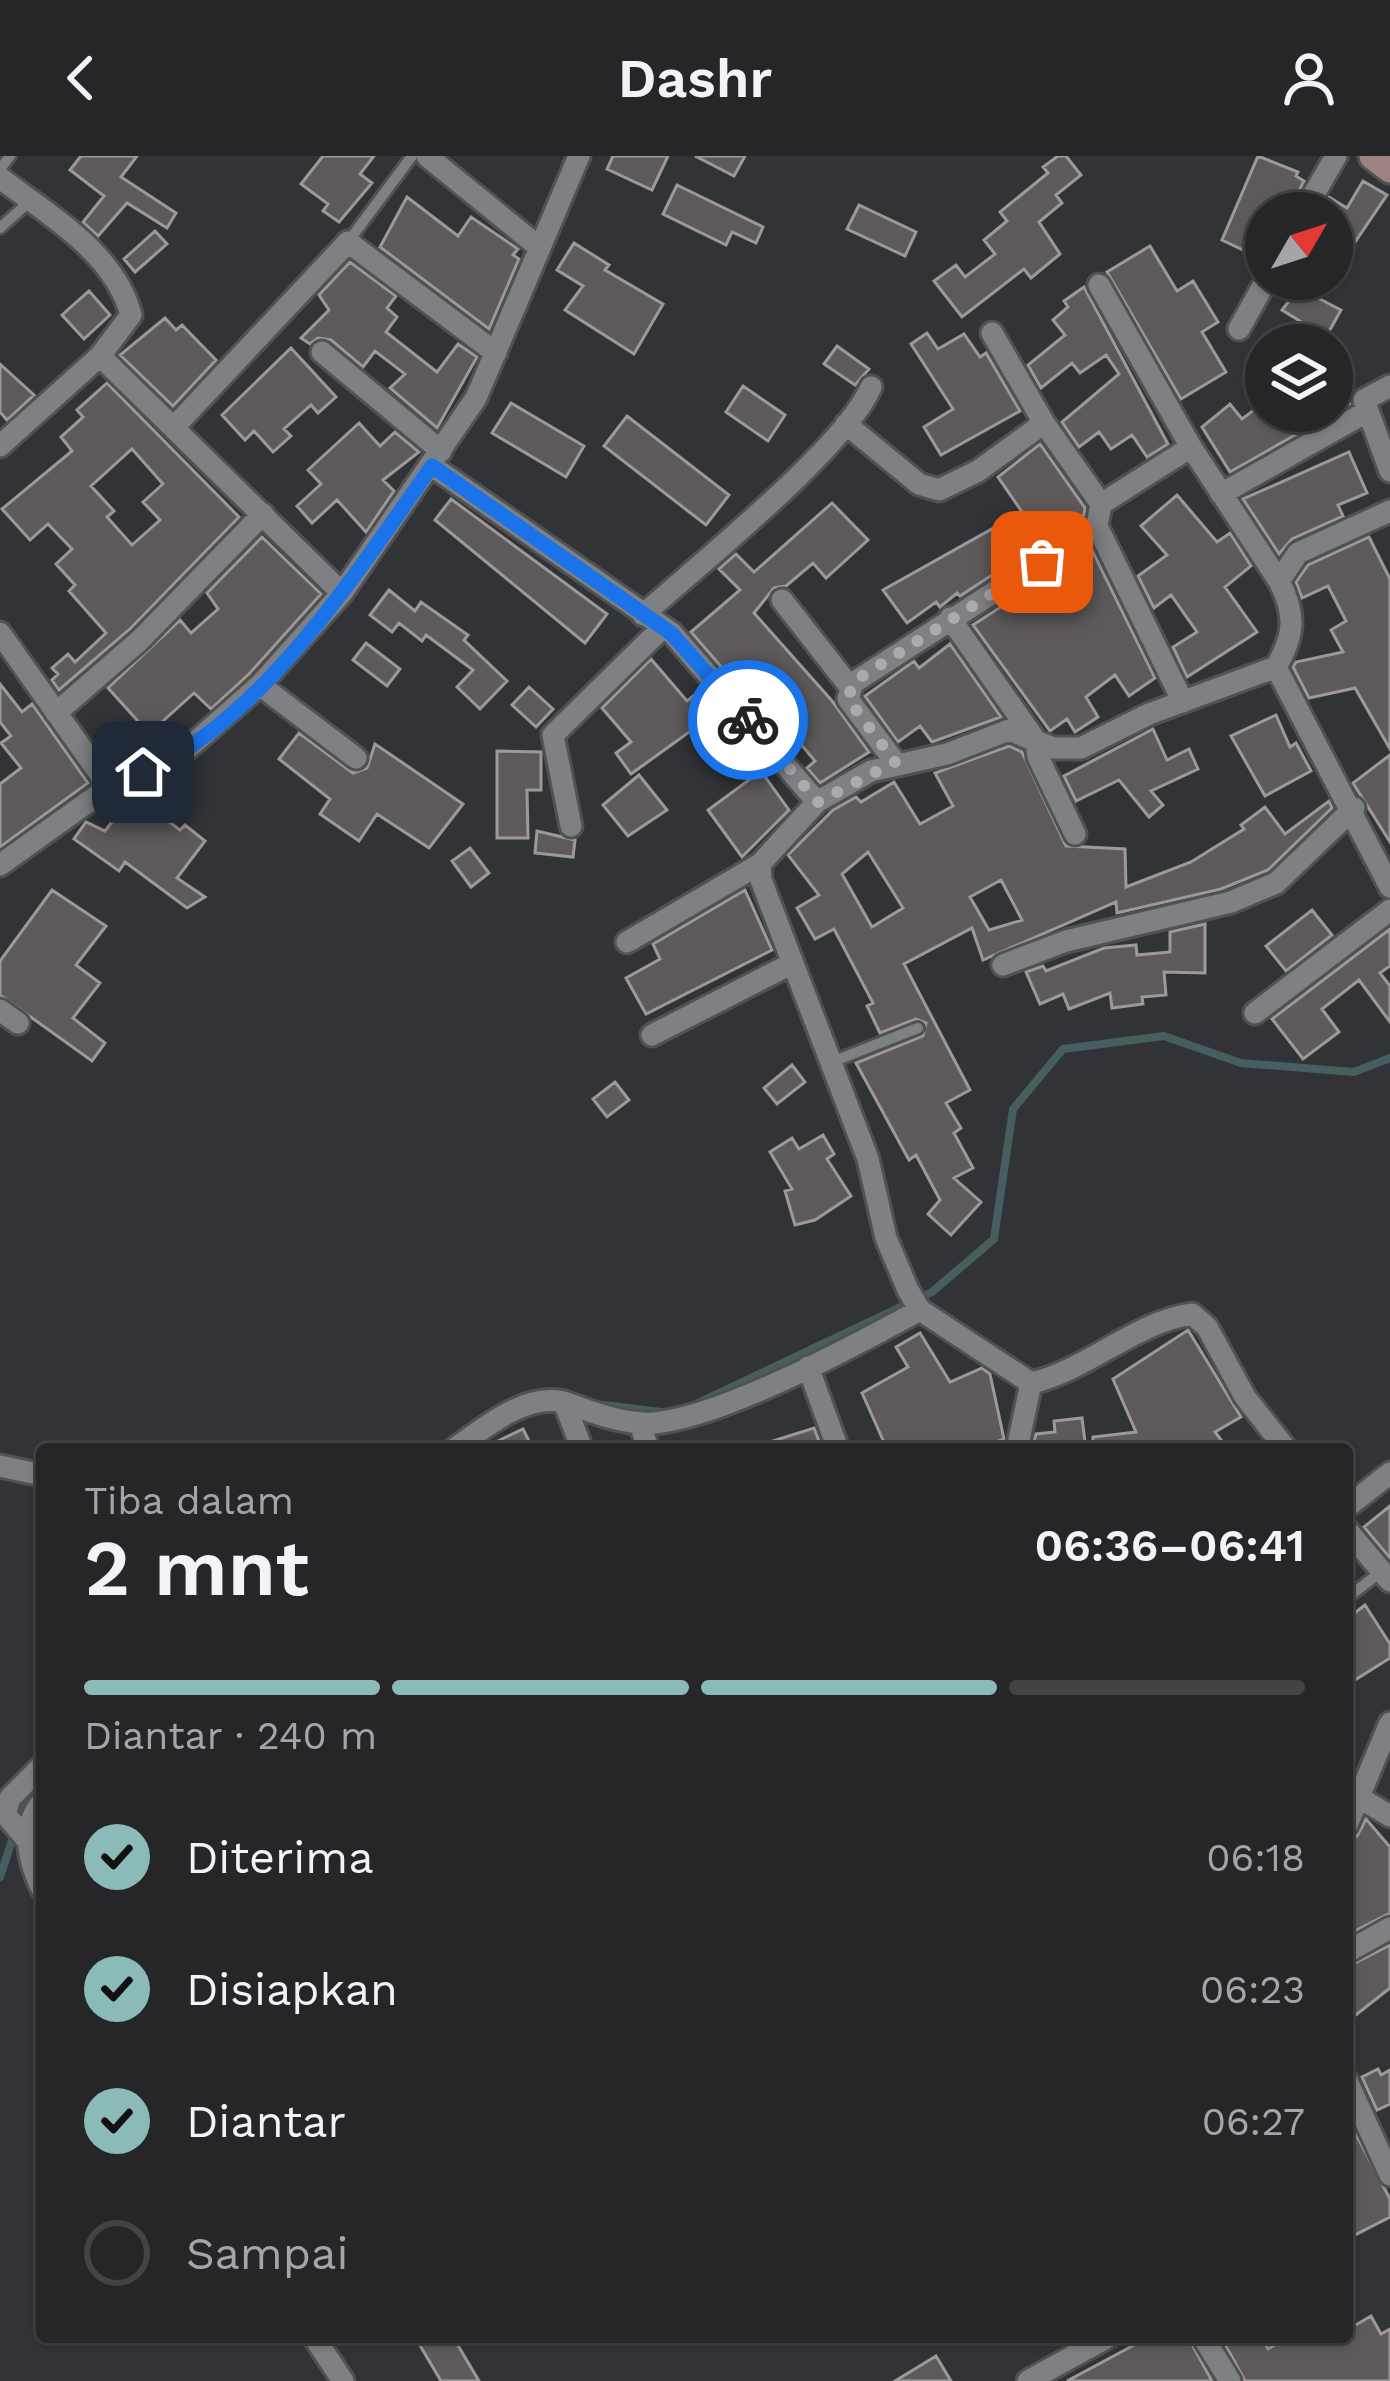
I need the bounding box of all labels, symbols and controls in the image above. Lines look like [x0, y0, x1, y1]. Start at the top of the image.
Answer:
icon: back [48, 45, 114, 111]
icon: person [1276, 45, 1342, 111]
text: Dashr [618, 47, 772, 110]
north arrow [1245, 192, 1353, 300]
map controls [1245, 192, 1353, 432]
button: layers [1245, 324, 1353, 432]
pin [991, 511, 1093, 613]
icon: bag [1009, 529, 1075, 595]
courier [688, 660, 808, 780]
icon: bike [715, 687, 781, 753]
pin [92, 721, 194, 823]
icon: home [110, 739, 176, 805]
text: Tiba dalam [84, 1478, 294, 1523]
text: 06:36–06:41 [1035, 1519, 1305, 1572]
text: 2 mnt [84, 1522, 309, 1614]
text: Diantar · 240 m [84, 1713, 377, 1758]
icon: check [84, 1824, 150, 1890]
text: Diterima [186, 1831, 374, 1884]
text: 06:18 [1206, 1835, 1305, 1880]
icon: check [84, 1956, 150, 2022]
text: Disiapkan [186, 1963, 398, 2016]
text: 06:23 [1200, 1967, 1305, 2012]
icon: check [84, 2088, 150, 2154]
text: Diantar [186, 2095, 346, 2148]
text: 06:27 [1202, 2099, 1305, 2144]
text: Sampai [186, 2227, 348, 2280]

